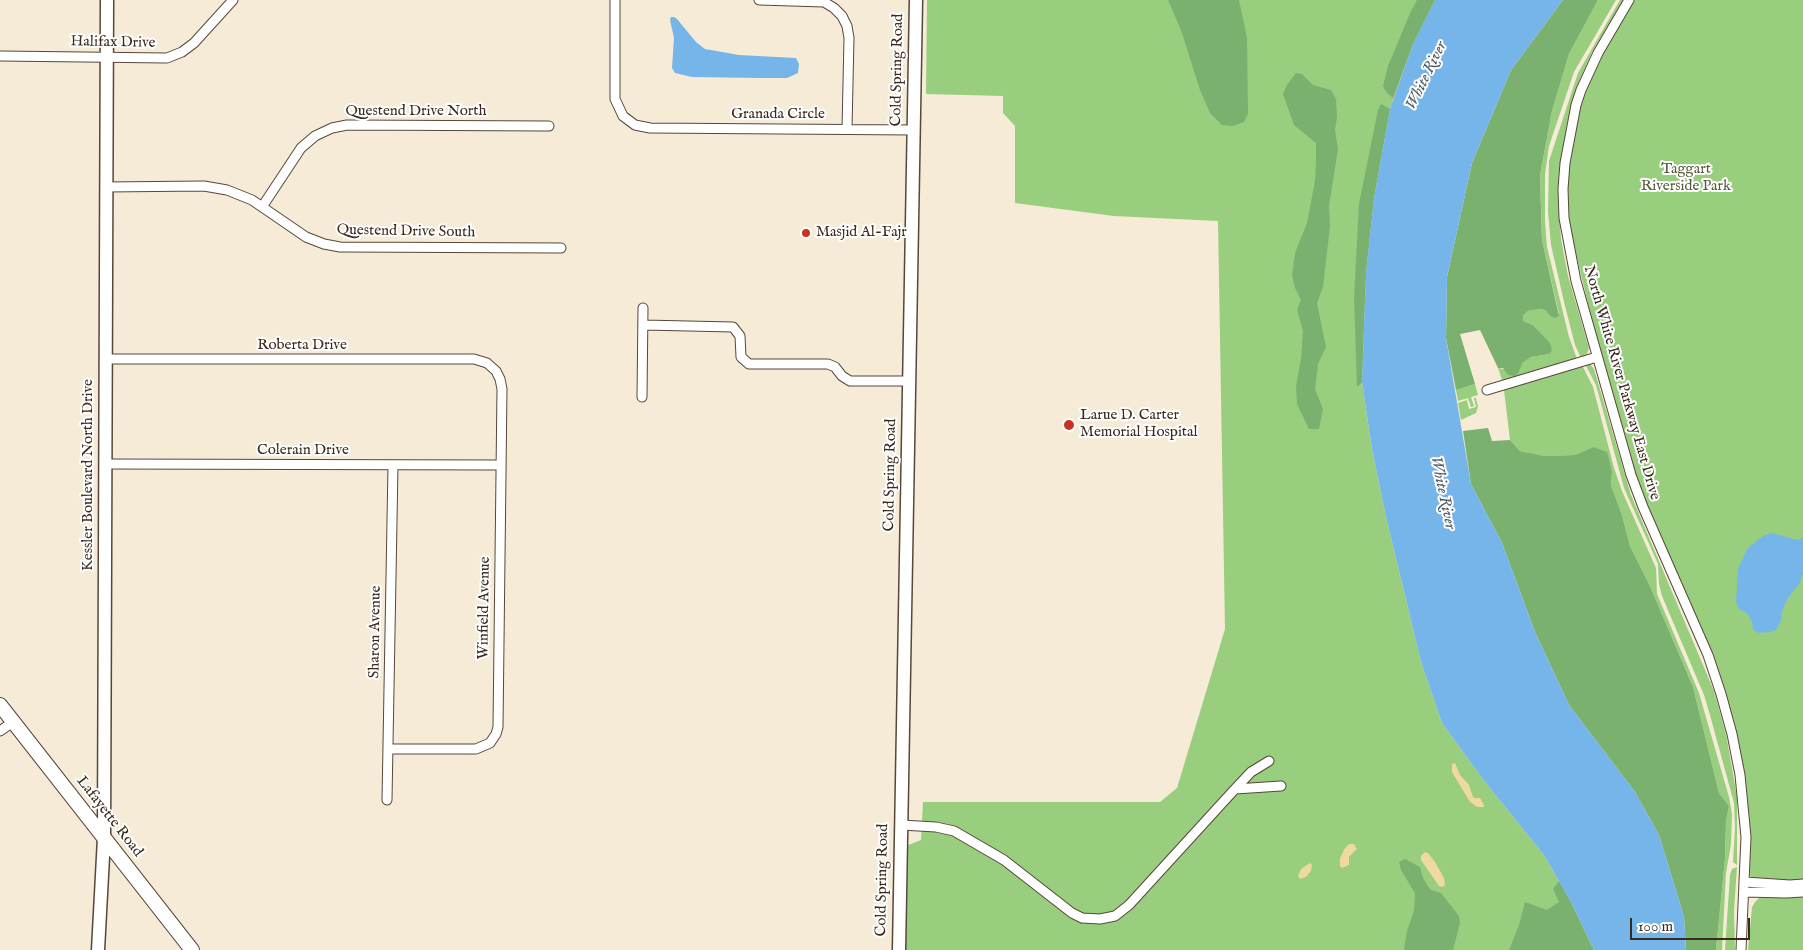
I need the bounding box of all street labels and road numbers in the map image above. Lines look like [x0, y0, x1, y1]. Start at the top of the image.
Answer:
street label: Cold Spring Road [888, 14, 908, 126]
street label: Halifax Drive [70, 33, 156, 53]
street label: Questend Drive North [346, 103, 486, 121]
street label: Granada Circle [731, 106, 825, 124]
street label: Questend Drive South [337, 222, 475, 242]
street label: North White River Parkway East Drive [1579, 264, 1663, 502]
street label: Roberta Drive [257, 337, 347, 355]
street label: Kessler Boulevard North Drive [80, 379, 98, 571]
street label: Cold Spring Road [881, 419, 901, 531]
street label: Colerain Drive [257, 442, 349, 460]
street label: Winfield Avenue [475, 556, 495, 660]
street label: Sharon Avenue [366, 585, 386, 679]
street label: Lafayette Road [72, 773, 146, 861]
street label: Cold Spring Road [873, 824, 893, 936]

